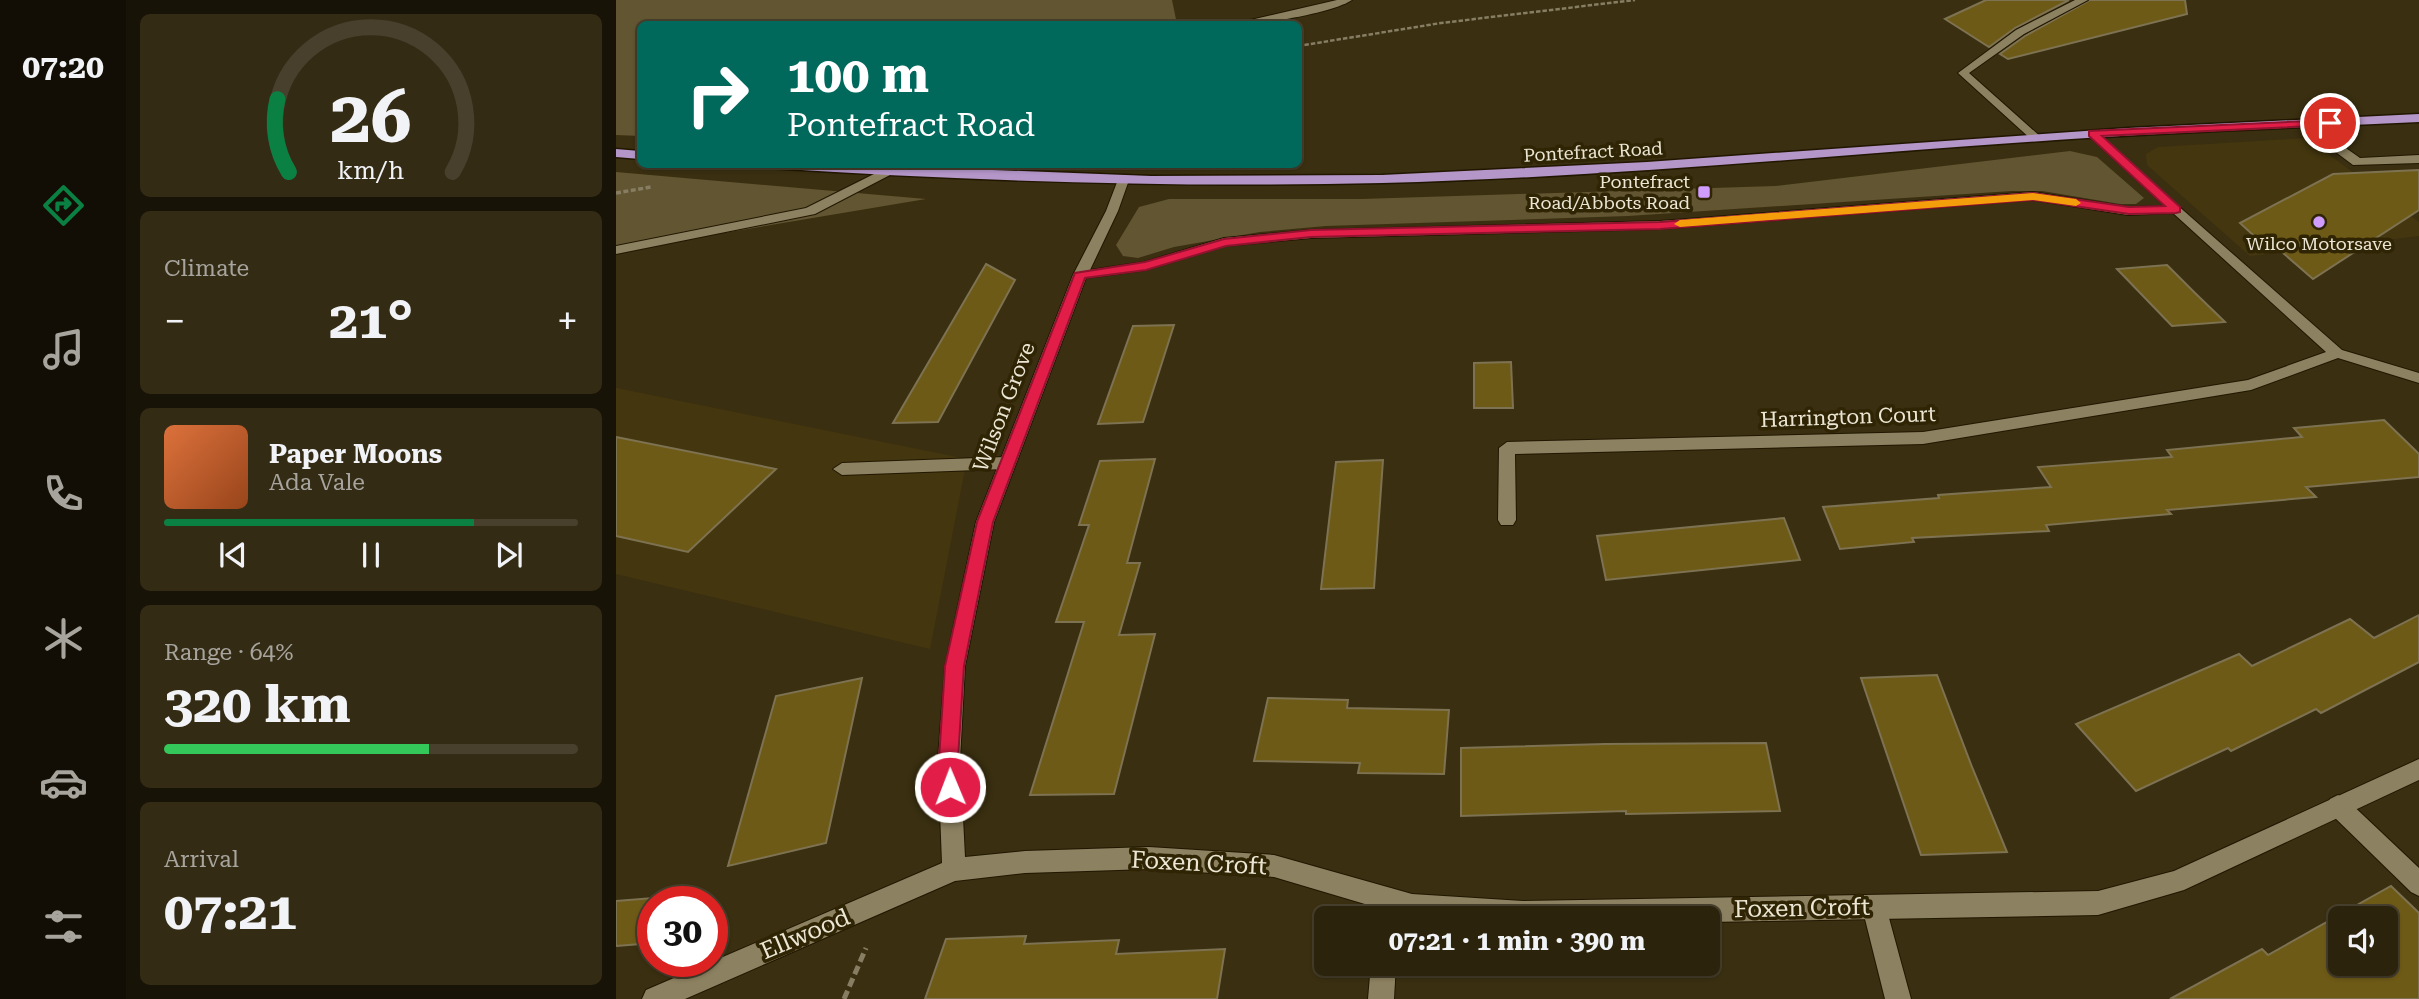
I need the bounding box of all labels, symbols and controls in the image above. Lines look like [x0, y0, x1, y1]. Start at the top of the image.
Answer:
text: 100 m [787, 47, 929, 104]
text: 07:20 [22, 48, 104, 86]
icon: right [672, 49, 763, 140]
text: 26 [330, 75, 412, 160]
pin [2300, 93, 2360, 153]
icon: arrive [2311, 104, 2349, 142]
text: Pontefract Road [787, 106, 1035, 144]
street label: Pontefract Road [1523, 137, 1664, 166]
text: km/h [338, 155, 404, 184]
place label: Pontefract Road/Abbots Road [1528, 171, 1690, 213]
icon: directions [39, 181, 88, 230]
marker: Pontefract Road/Abbots Road [1696, 184, 1712, 200]
marker: Wilco Motorsave [2311, 214, 2327, 230]
place label: Wilco Motorsave [2246, 233, 2392, 254]
text: Climate [164, 255, 249, 282]
text: 21° [329, 290, 413, 351]
text: − [164, 299, 185, 343]
text: + [557, 299, 578, 343]
icon: music [39, 325, 88, 374]
street label: Wilson Grove [968, 339, 1040, 475]
street label: Harrington Court [1760, 402, 1936, 432]
text: Paper Moons [269, 439, 442, 469]
icon: phone [39, 469, 88, 518]
text: Ada Vale [269, 469, 365, 496]
icon: previous [214, 536, 252, 574]
icon: pause [352, 536, 390, 574]
icon: next [490, 536, 528, 574]
icon: climate [39, 614, 88, 663]
text: Range · 64% [164, 639, 293, 666]
text: 320 km [164, 674, 351, 735]
position arrow [913, 750, 987, 824]
icon: car [39, 758, 88, 807]
street label: Foxen Croft [1130, 845, 1268, 881]
text: Arrival [164, 846, 239, 873]
text: 07:21 [164, 881, 297, 942]
speed limit sign: 30 [637, 886, 728, 977]
street label: Foxen Croft [1734, 893, 1870, 923]
icon: filters [39, 902, 88, 951]
street label: Ellwood [756, 903, 854, 965]
map controls [2328, 906, 2398, 976]
button: sound [2328, 906, 2398, 976]
text: 07:21 · 1 min · 390 m [1389, 926, 1645, 956]

